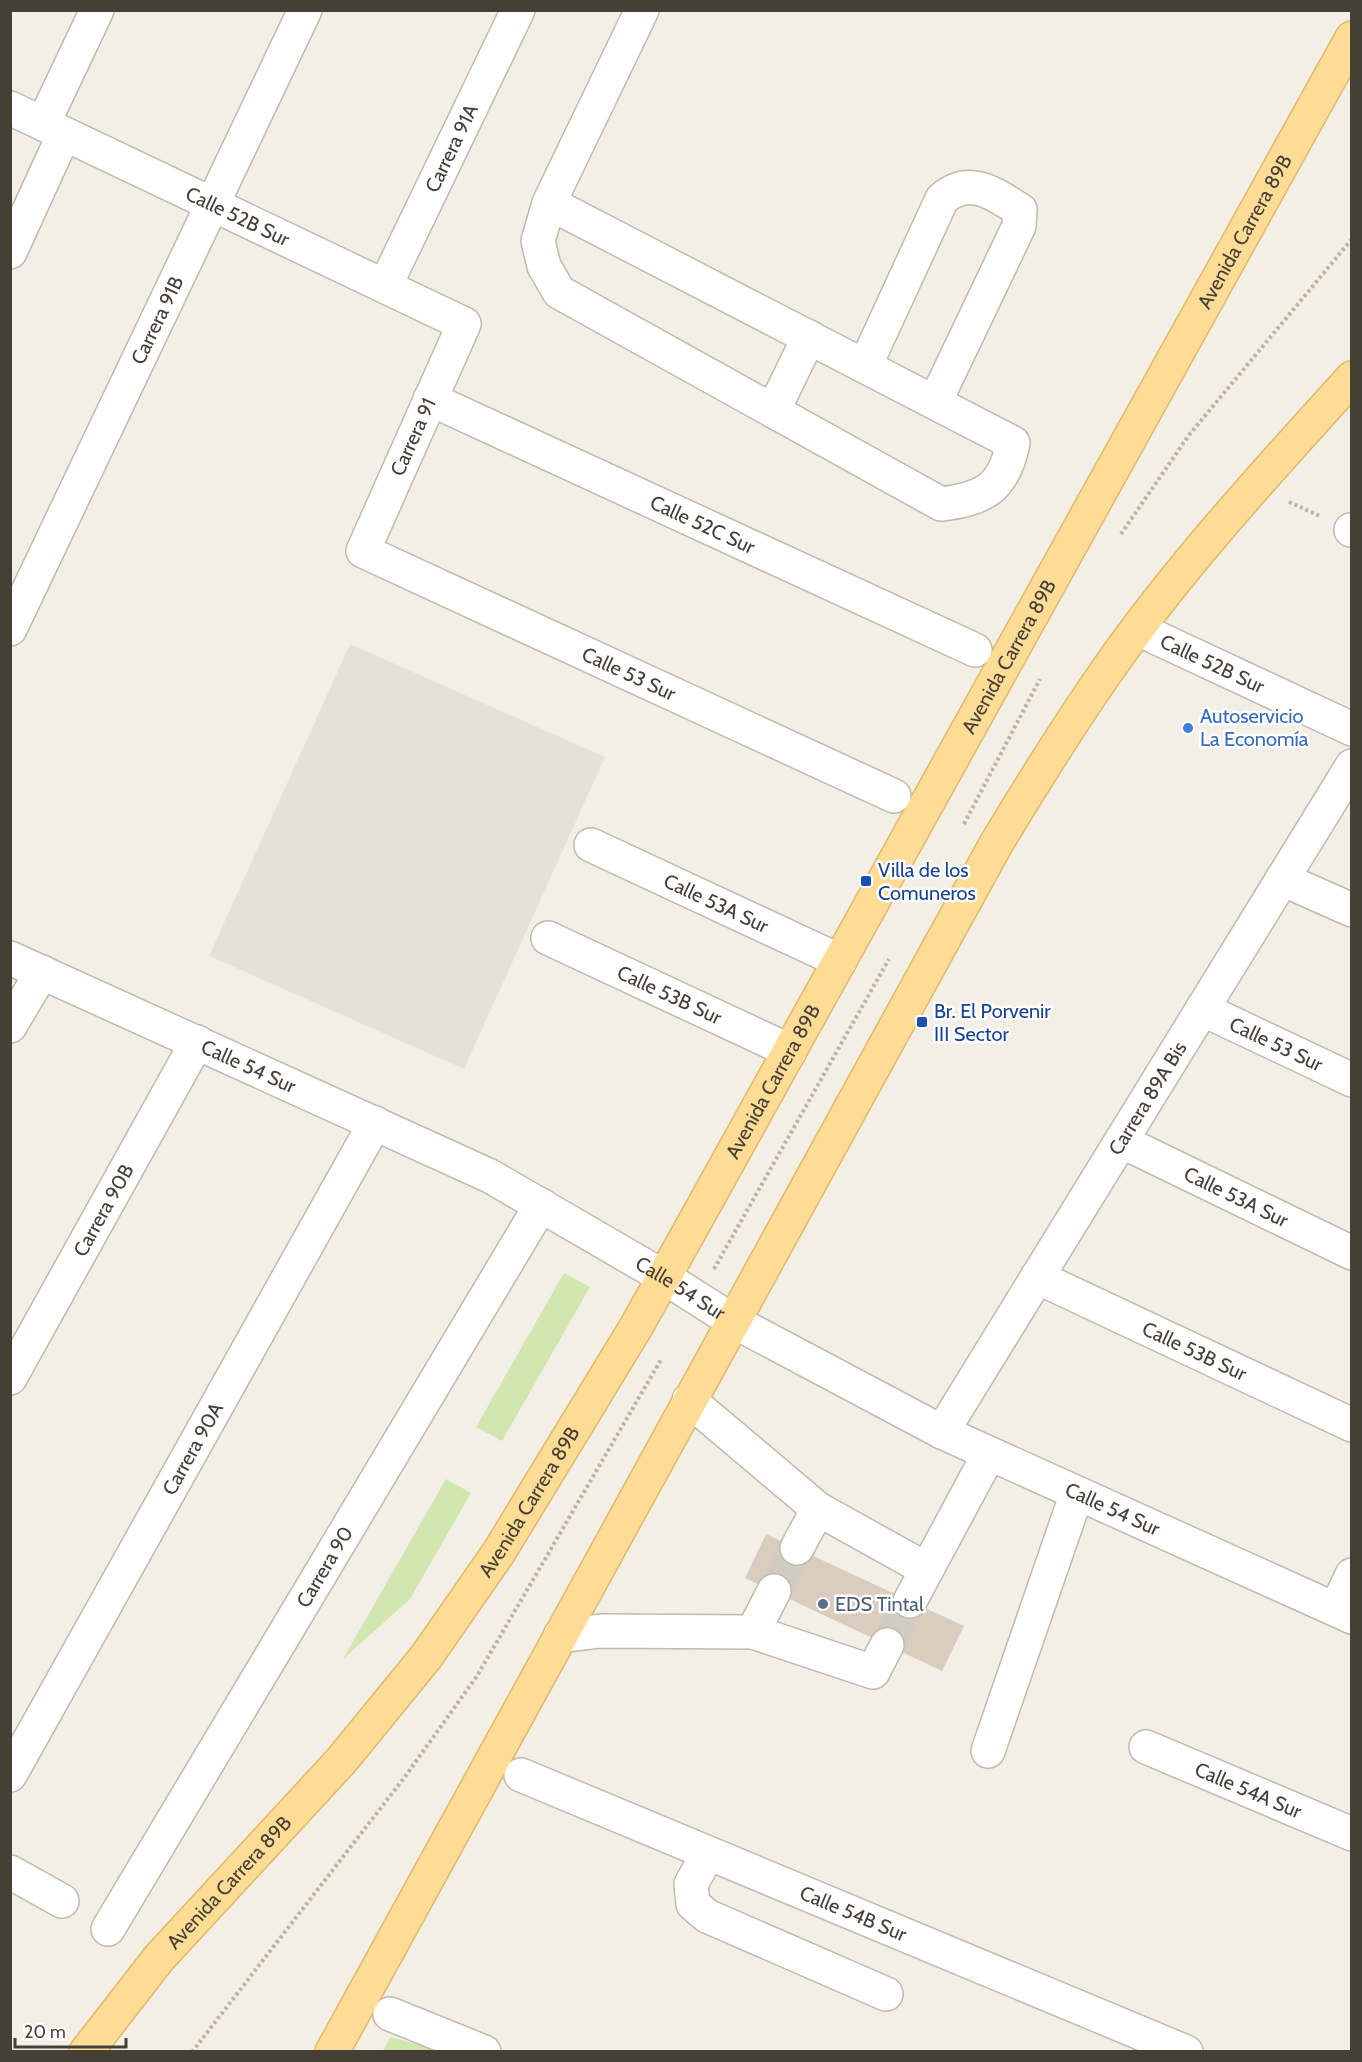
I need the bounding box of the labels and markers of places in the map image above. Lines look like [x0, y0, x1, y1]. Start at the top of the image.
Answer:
place label: Autoservicio La Economía [1200, 704, 1309, 751]
marker: Autoservicio La Economía [1181, 721, 1195, 735]
place label: Villa de los Comuneros [878, 858, 976, 905]
marker: Villa de los Comuneros [859, 874, 873, 888]
place label: Br. El Porvenir III Sector [934, 999, 1051, 1046]
marker: Br. El Porvenir III Sector [915, 1015, 929, 1029]
place label: EDS Tintal [835, 1592, 924, 1616]
marker: EDS Tintal [816, 1597, 830, 1611]

